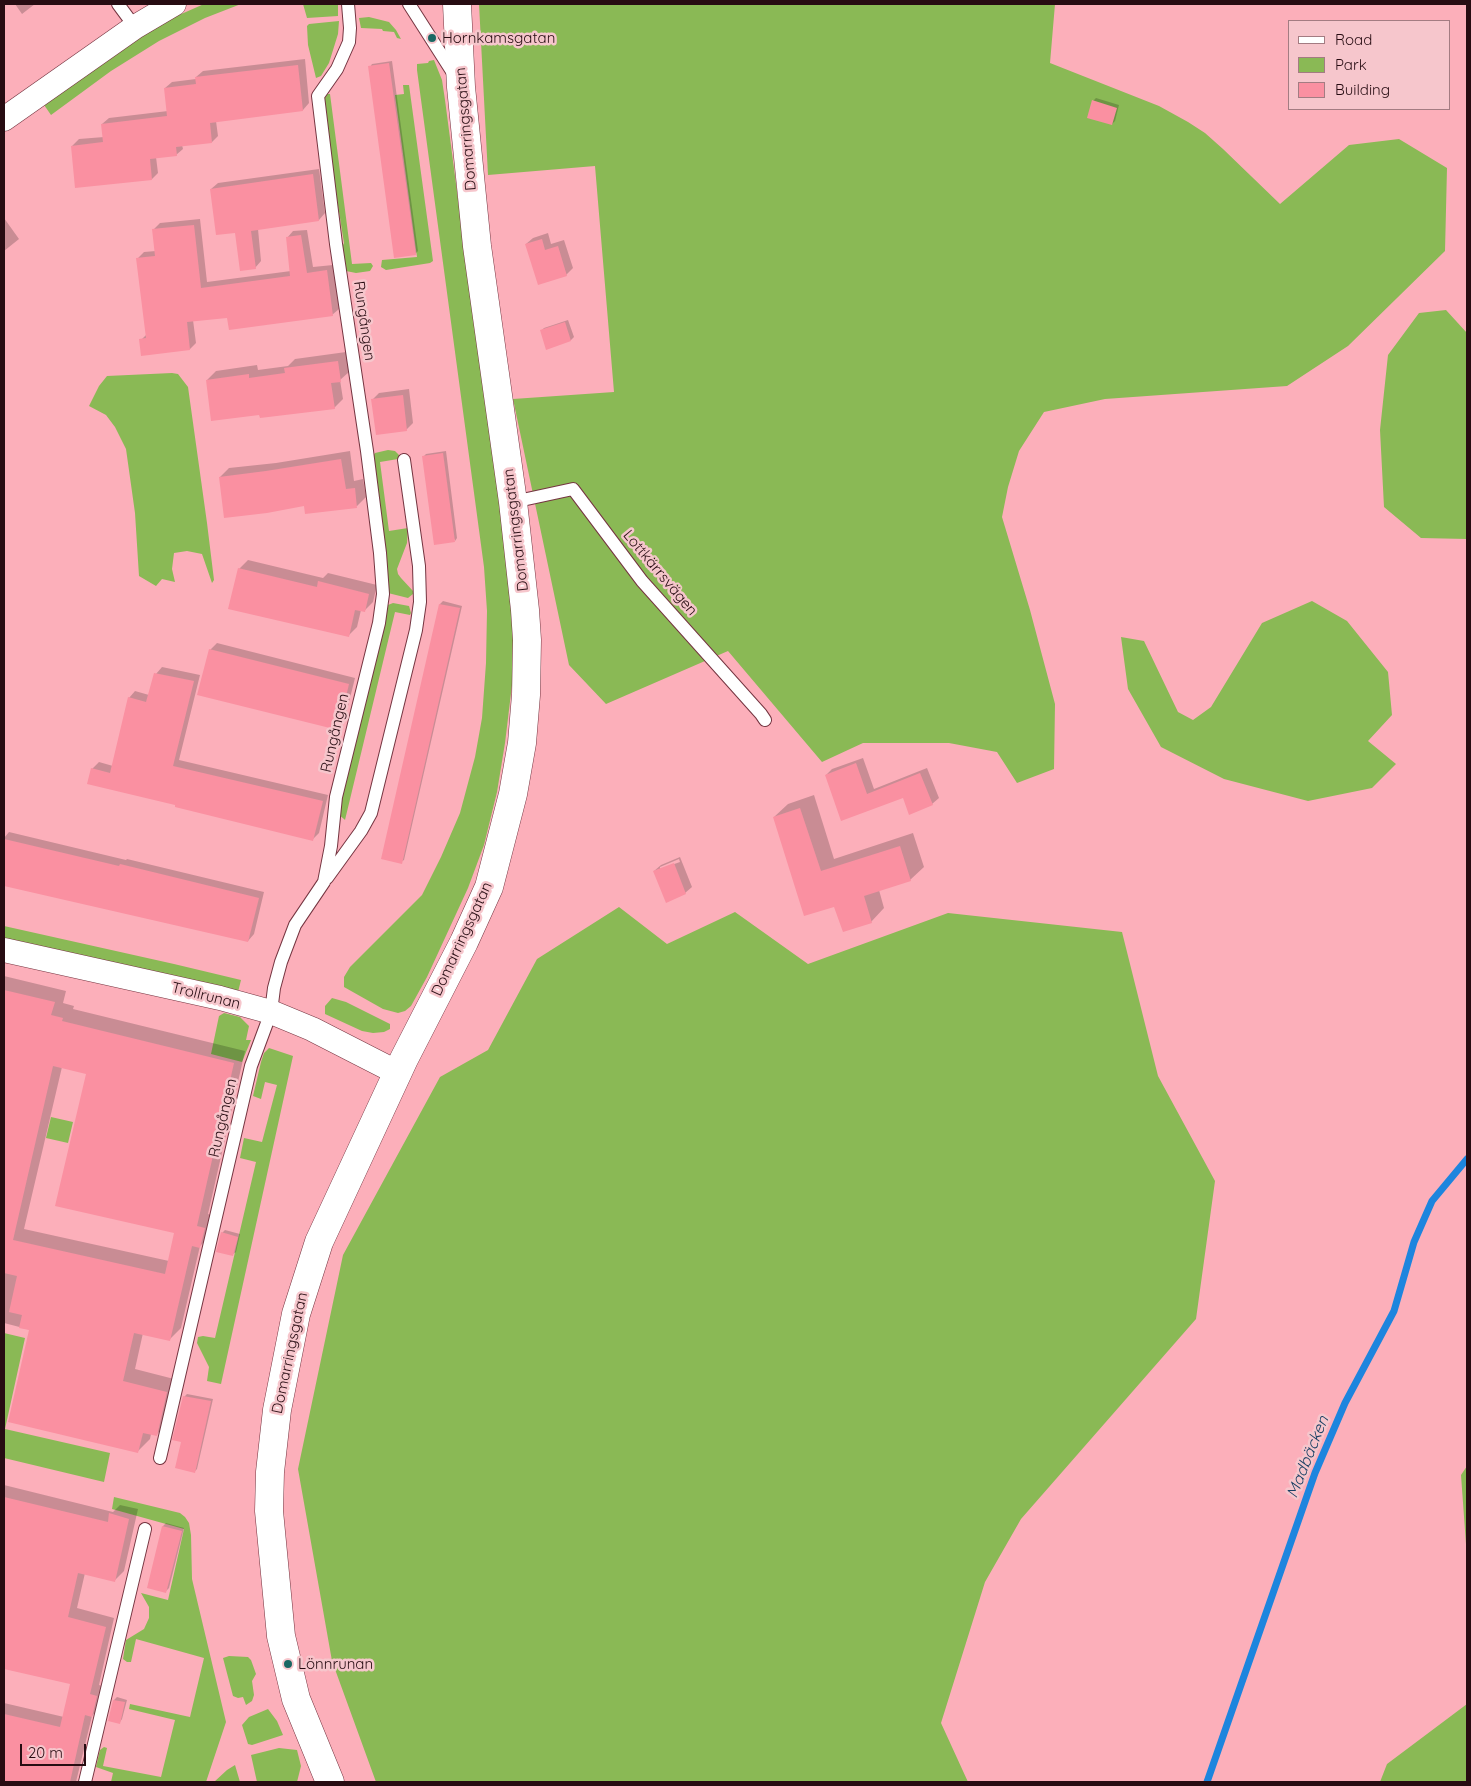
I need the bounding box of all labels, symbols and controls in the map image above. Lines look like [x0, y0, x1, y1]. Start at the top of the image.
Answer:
legend [1288, 20, 1451, 110]
place label: Hornkamsgatan [442, 29, 555, 47]
text: Road [1335, 30, 1372, 49]
marker: Hornkamsgatan [426, 32, 438, 44]
text: Park [1335, 55, 1367, 74]
street label: Domarringsgatan [452, 67, 480, 191]
text: Building [1335, 80, 1390, 99]
street label: Rungången [349, 280, 379, 362]
street label: Domarringsgatan [500, 468, 532, 592]
street label: Lottkärrsvägen [619, 527, 701, 619]
street label: Rungången [317, 692, 353, 774]
street label: Domarringsgatan [428, 879, 496, 999]
street label: Trollrunan [170, 979, 242, 1013]
street label: Rungången [205, 1077, 241, 1159]
street label: Domarringsgatan [268, 1291, 312, 1415]
water label: Madbäcken [1283, 1413, 1333, 1501]
place label: Lönnrunan [298, 1655, 373, 1673]
marker: Lönnrunan [282, 1658, 294, 1670]
scale bar [22, 1734, 89, 1766]
text: 20 m [28, 1743, 63, 1762]

